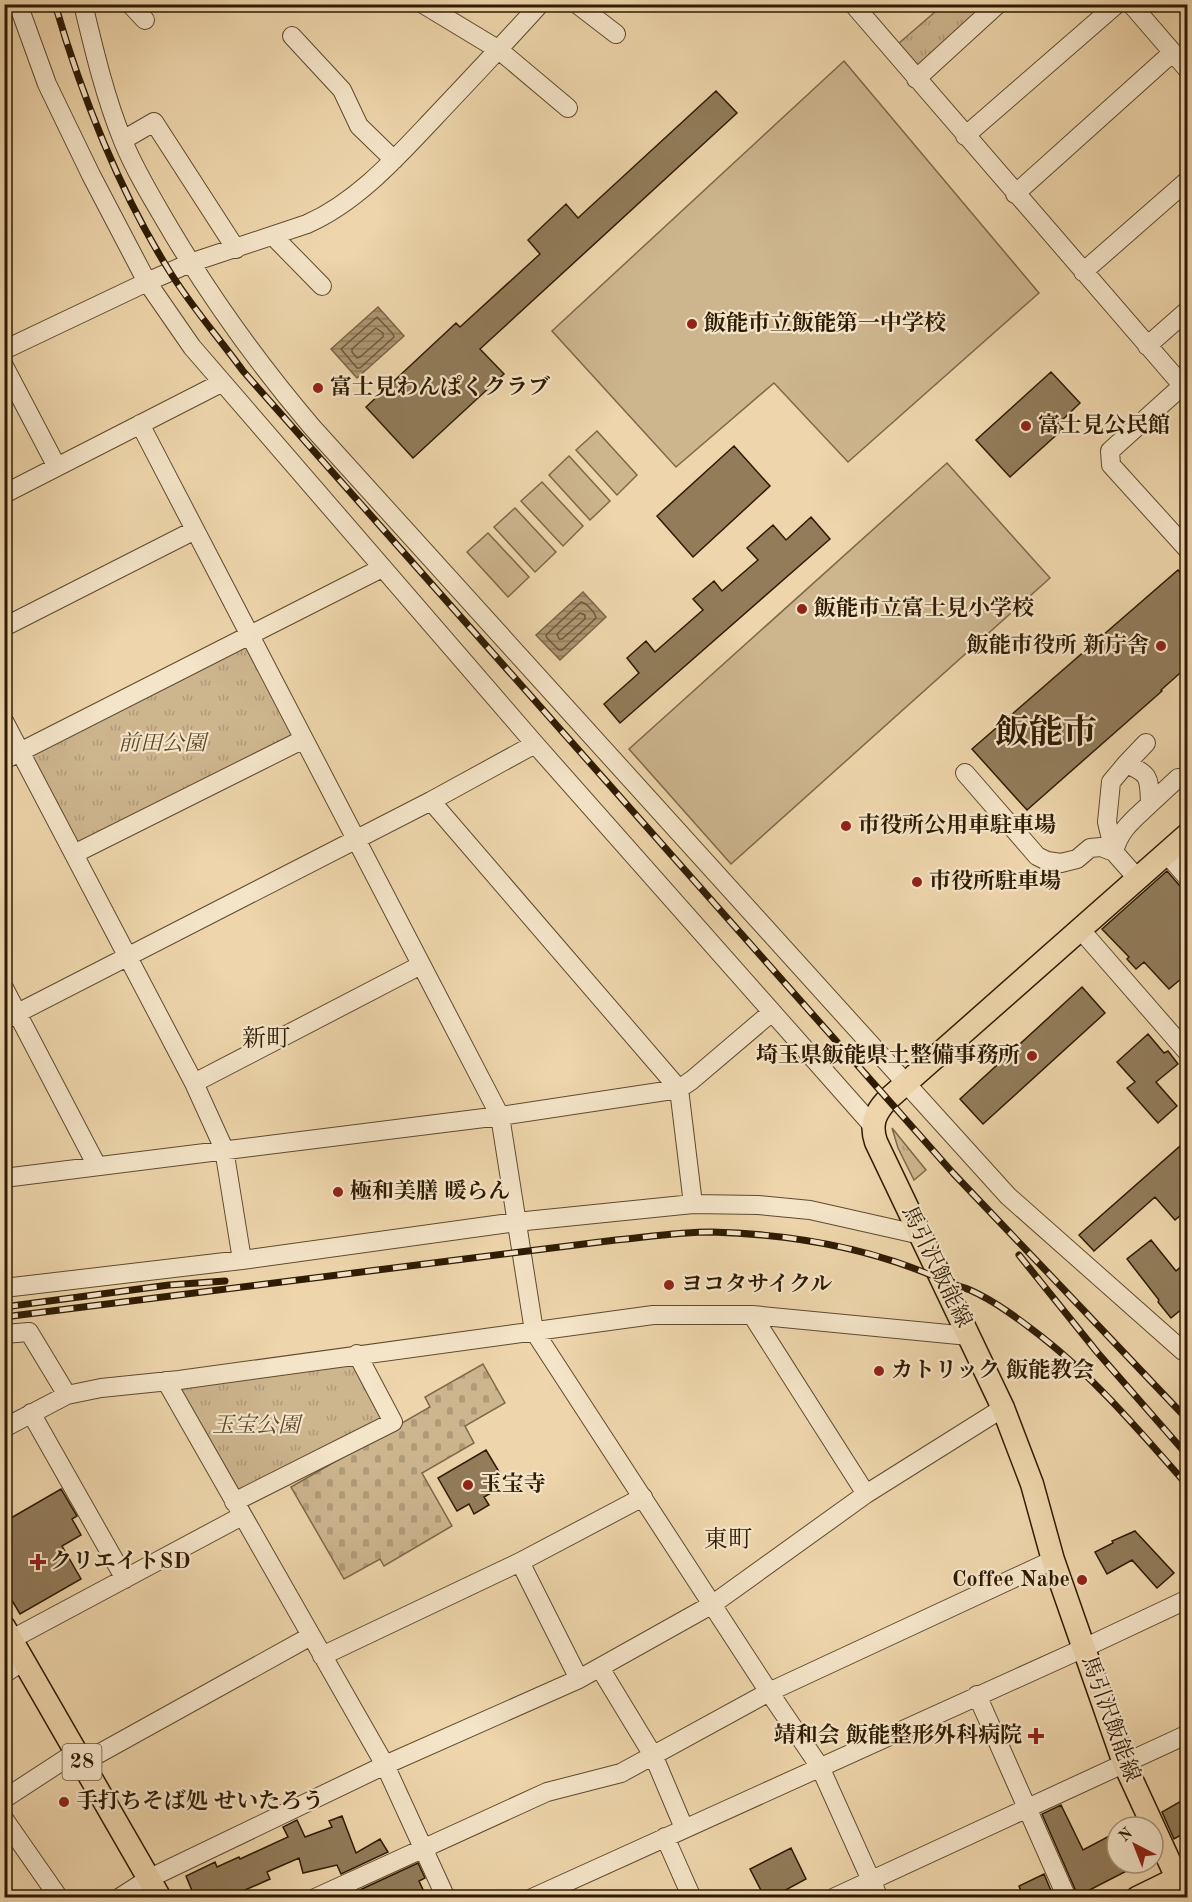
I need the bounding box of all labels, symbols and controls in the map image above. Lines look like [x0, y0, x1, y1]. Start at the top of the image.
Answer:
place label: 飯能市立飯能第一中学校 [704, 311, 946, 335]
marker: 飯能市立飯能第一中学校 [685, 317, 699, 331]
place label: 富士見わんぱくクラブ [330, 375, 550, 399]
marker: 富士見わんぱくクラブ [311, 381, 325, 395]
place label: 富士見公民館 [1038, 413, 1170, 437]
marker: 富士見公民館 [1019, 419, 1033, 433]
place label: 飯能市立富士見小学校 [814, 596, 1034, 620]
marker: 飯能市立富士見小学校 [795, 602, 809, 616]
place label: 飯能市役所 新庁舎 [967, 633, 1149, 657]
marker: 飯能市役所 新庁舎 [1154, 639, 1168, 653]
district label: 飯能市 [995, 714, 1097, 751]
park label: 前田公園 [118, 731, 209, 755]
place label: 市役所公用車駐車場 [858, 813, 1056, 837]
marker: 市役所公用車駐車場 [839, 819, 853, 833]
place label: 市役所駐車場 [929, 869, 1061, 893]
marker: 市役所駐車場 [910, 875, 924, 889]
district label: 新町 [242, 1025, 290, 1052]
place label: 埼玉県飯能県土整備事務所 [756, 1043, 1020, 1067]
marker: 埼玉県飯能県土整備事務所 [1025, 1049, 1039, 1063]
place label: 極和美膳 暖らん [350, 1179, 510, 1203]
marker: 極和美膳 暖らん [331, 1185, 345, 1199]
street label: 馬引沢飯能線 [897, 1202, 977, 1331]
place label: ヨコタサイクル [681, 1273, 832, 1296]
marker: ヨコタサイクル [662, 1278, 676, 1292]
place label: カトリック 飯能教会 [891, 1358, 1094, 1382]
marker: カトリック 飯能教会 [872, 1364, 886, 1378]
park label: 玉宝公園 [212, 1413, 303, 1437]
place label: 玉宝寺 [480, 1472, 546, 1496]
marker: 玉宝寺 [461, 1478, 475, 1492]
district label: 東町 [704, 1526, 752, 1553]
place label: クリエイトSD [50, 1550, 191, 1573]
marker: クリエイトSD [31, 1555, 45, 1569]
place label: Coffee Nabe [952, 1569, 1070, 1591]
marker: Coffee Nabe [1075, 1573, 1089, 1587]
street label: 馬引沢飯能線 [1077, 1653, 1145, 1785]
place label: 靖和会 飯能整形外科病院 [774, 1723, 1022, 1747]
marker: 靖和会 飯能整形外科病院 [1027, 1727, 1045, 1745]
road number: 28 [62, 1744, 101, 1780]
place label: 手打ちそば処 せいたろう [76, 1789, 324, 1813]
marker: 手打ちそば処 せいたろう [57, 1795, 71, 1809]
north arrow [1105, 1815, 1165, 1875]
text: N [1116, 1825, 1137, 1845]

